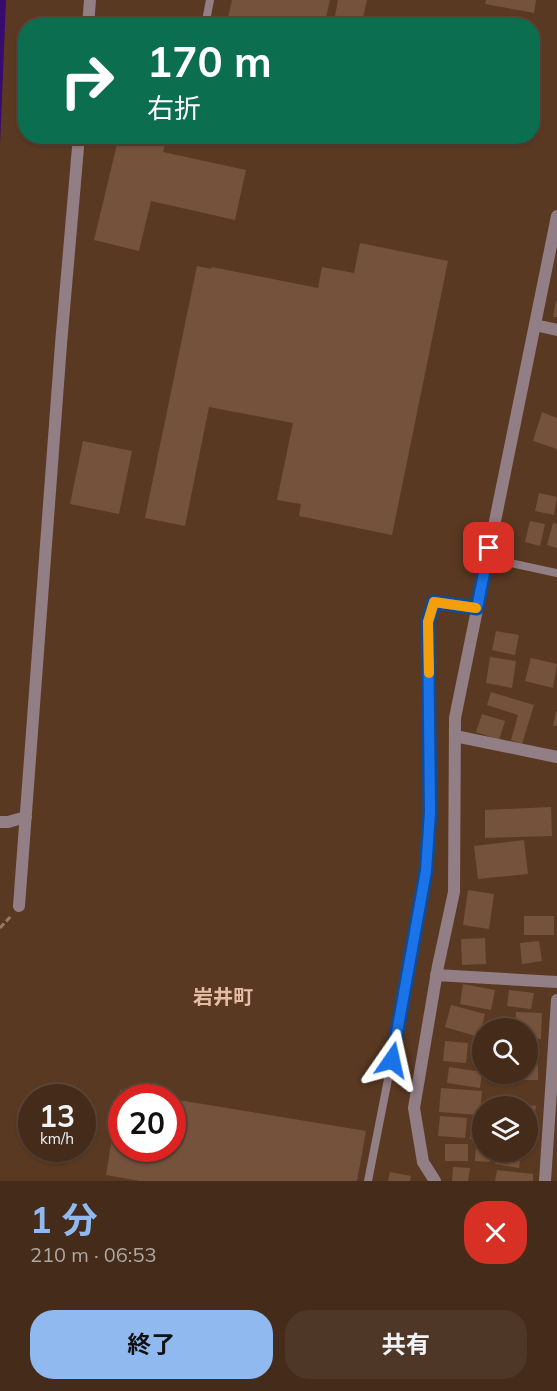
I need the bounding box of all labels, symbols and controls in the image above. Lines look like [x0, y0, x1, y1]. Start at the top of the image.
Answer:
text: 170 m [147, 35, 272, 88]
icon: right [48, 42, 126, 120]
text: 右折 [147, 91, 201, 125]
pin [463, 522, 514, 573]
icon: arrive [472, 531, 505, 564]
district label: 岩井町 [193, 984, 253, 1009]
map controls [472, 1018, 538, 1162]
button: search [472, 1018, 538, 1084]
position arrow [360, 1028, 424, 1092]
speed limit sign: 20 [108, 1084, 186, 1162]
button: layers [472, 1096, 538, 1162]
text: 13 [39, 1097, 75, 1135]
text: km/h [40, 1129, 74, 1148]
text: 1 分 [30, 1197, 97, 1242]
button: close [464, 1201, 527, 1264]
text: 210 m · 06:53 [30, 1242, 156, 1267]
button: 終了 [30, 1310, 273, 1379]
button: 共有 [285, 1310, 527, 1379]

